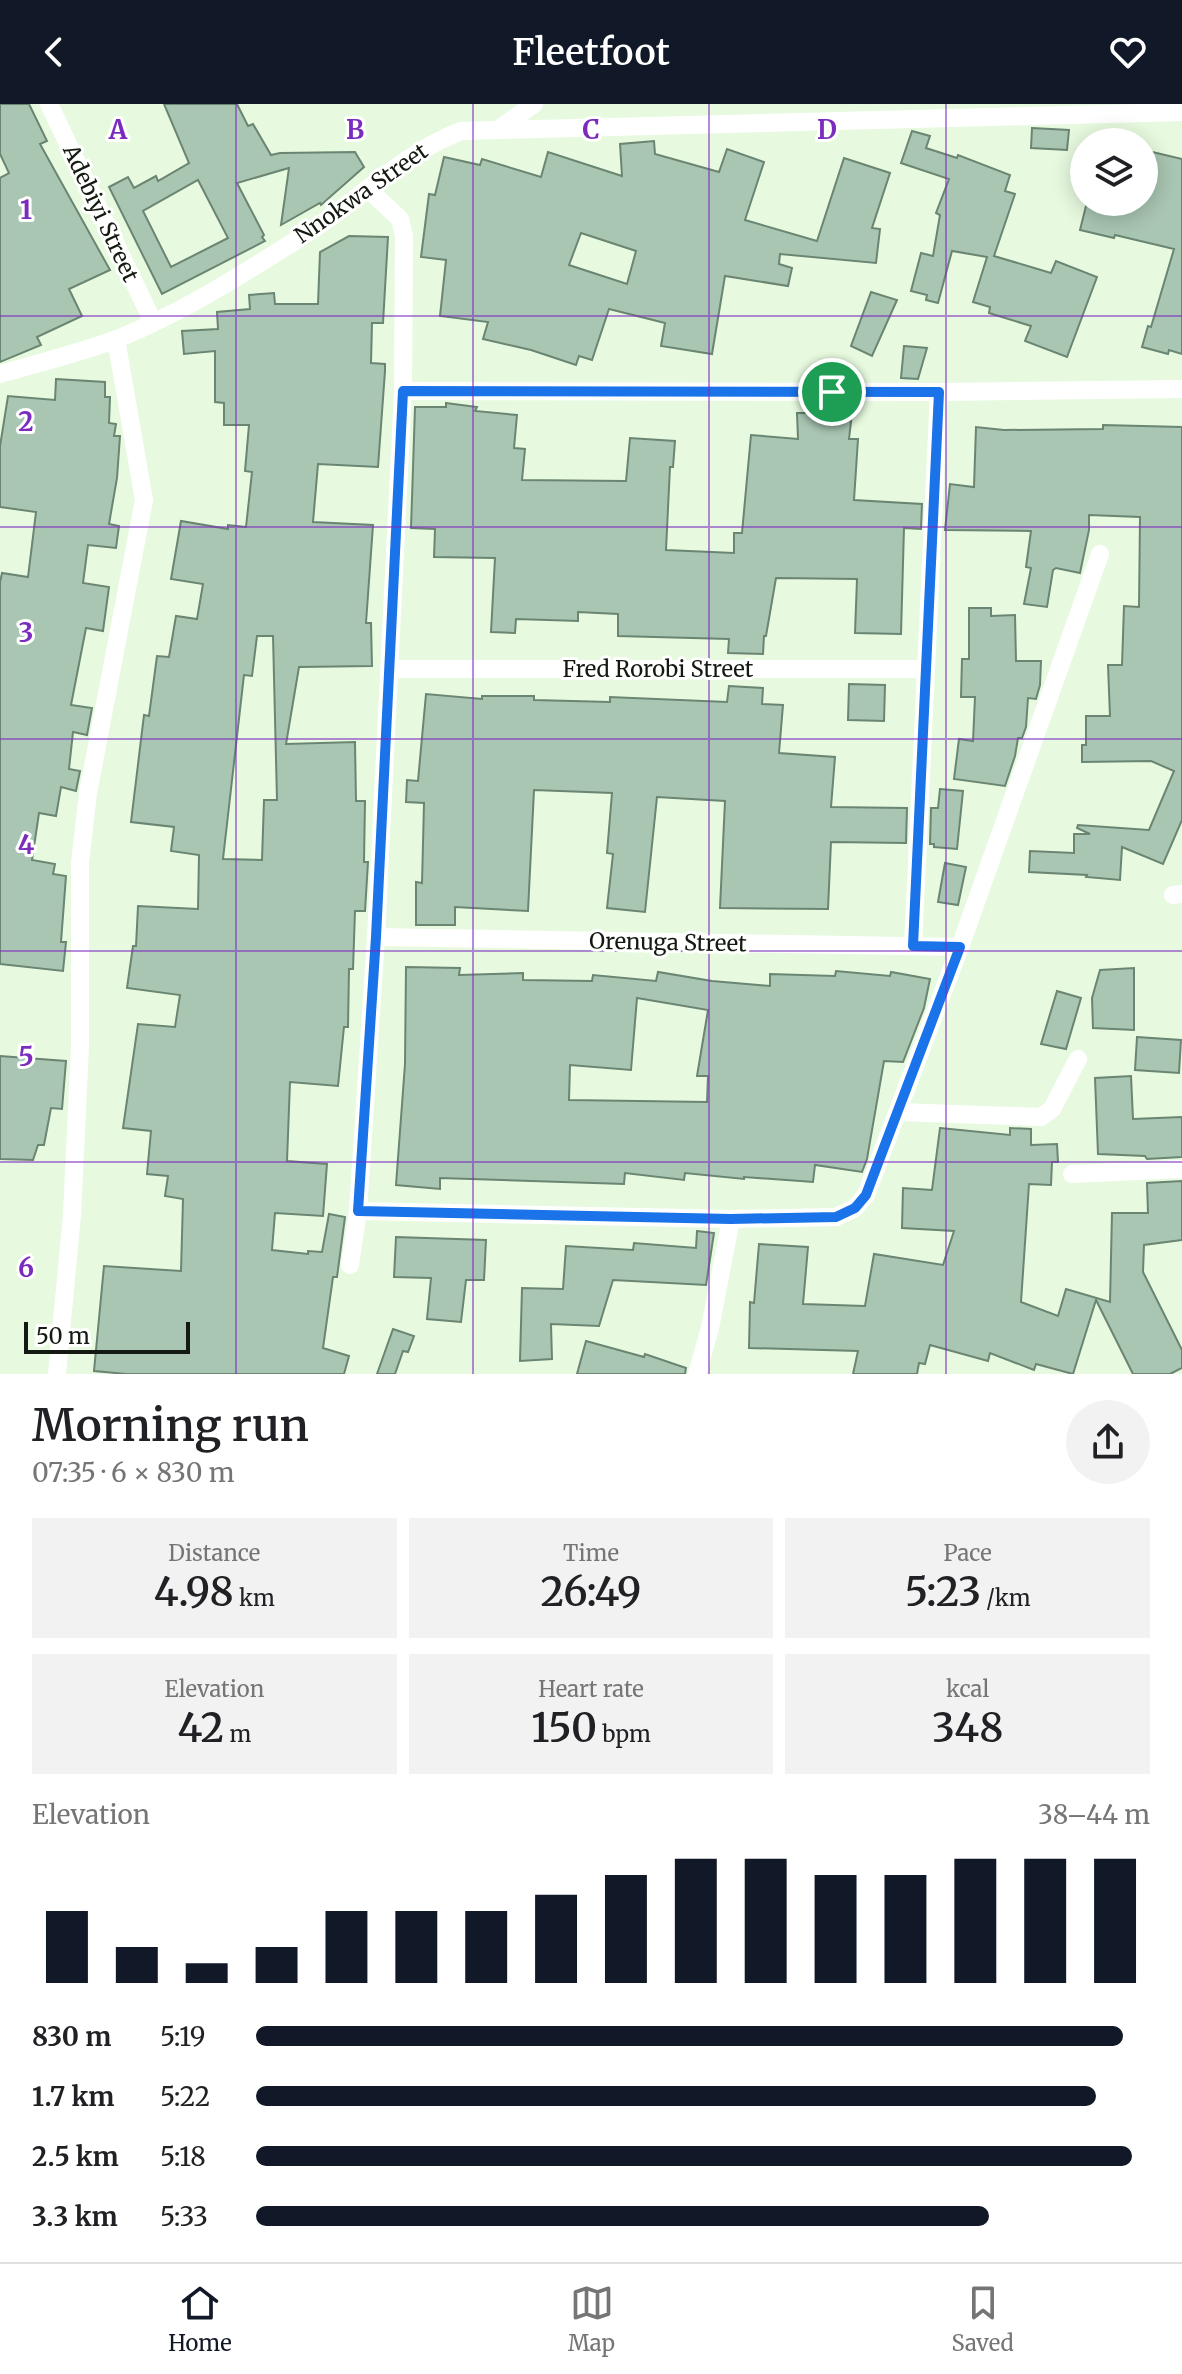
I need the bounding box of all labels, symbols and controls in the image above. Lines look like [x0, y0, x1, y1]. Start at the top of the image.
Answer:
icon: back [32, 30, 76, 74]
text: Fleetfoot [512, 30, 670, 75]
icon: heart [1106, 30, 1150, 74]
text: A [108, 113, 128, 146]
text: B [346, 113, 364, 146]
text: C [582, 113, 600, 146]
text: D [817, 113, 837, 146]
map controls [1070, 128, 1158, 216]
button: layers [1070, 128, 1158, 216]
street label: Nnokwa Street [289, 136, 433, 249]
street label: Adebiyi Street [57, 139, 145, 286]
text: 1 [20, 193, 32, 226]
pin [798, 358, 866, 426]
icon: arrive [810, 370, 854, 414]
text: 2 [18, 405, 34, 438]
text: 3 [19, 616, 33, 649]
street label: Fred Rorobi Street [563, 655, 754, 683]
text: 4 [18, 828, 35, 861]
street label: Orenuga Street [589, 927, 747, 957]
text: 5 [18, 1040, 34, 1073]
text: 6 [18, 1251, 34, 1284]
scale bar [24, 1318, 190, 1354]
text: 50 m [36, 1322, 90, 1350]
text: Morning run [32, 1398, 309, 1453]
button: share [1066, 1400, 1150, 1484]
text: 07:35 · 6 × 830 m [32, 1456, 234, 1489]
text: Distance [168, 1539, 260, 1567]
text: Time [563, 1539, 619, 1567]
text: Pace [944, 1539, 992, 1567]
text: 4.98 [154, 1567, 234, 1617]
text: 26:49 [541, 1567, 641, 1617]
text: 5:23 [905, 1567, 981, 1617]
text: km [234, 1584, 275, 1612]
text: /km [981, 1584, 1031, 1612]
text: Elevation [164, 1675, 264, 1703]
text: Heart rate [538, 1675, 644, 1703]
text: kcal [946, 1675, 989, 1703]
text: 42 [177, 1703, 224, 1753]
text: 150 [531, 1703, 597, 1753]
text: 348 [932, 1703, 1003, 1753]
text: m [224, 1720, 251, 1748]
text: bpm [597, 1720, 651, 1748]
text: Elevation [32, 1798, 150, 1831]
text: 38–44 m [1038, 1798, 1150, 1831]
text: 830 m [32, 2020, 111, 2053]
text: 5:19 [160, 2020, 206, 2053]
text: 1.7 km [32, 2080, 114, 2113]
text: 5:22 [160, 2080, 210, 2113]
text: 2.5 km [32, 2140, 119, 2173]
text: 5:18 [160, 2140, 206, 2173]
text: 3.3 km [32, 2200, 118, 2233]
text: 5:33 [160, 2200, 208, 2233]
tab: Home [168, 2281, 232, 2357]
tab: Map [568, 2281, 615, 2357]
tab: Saved [951, 2281, 1014, 2357]

